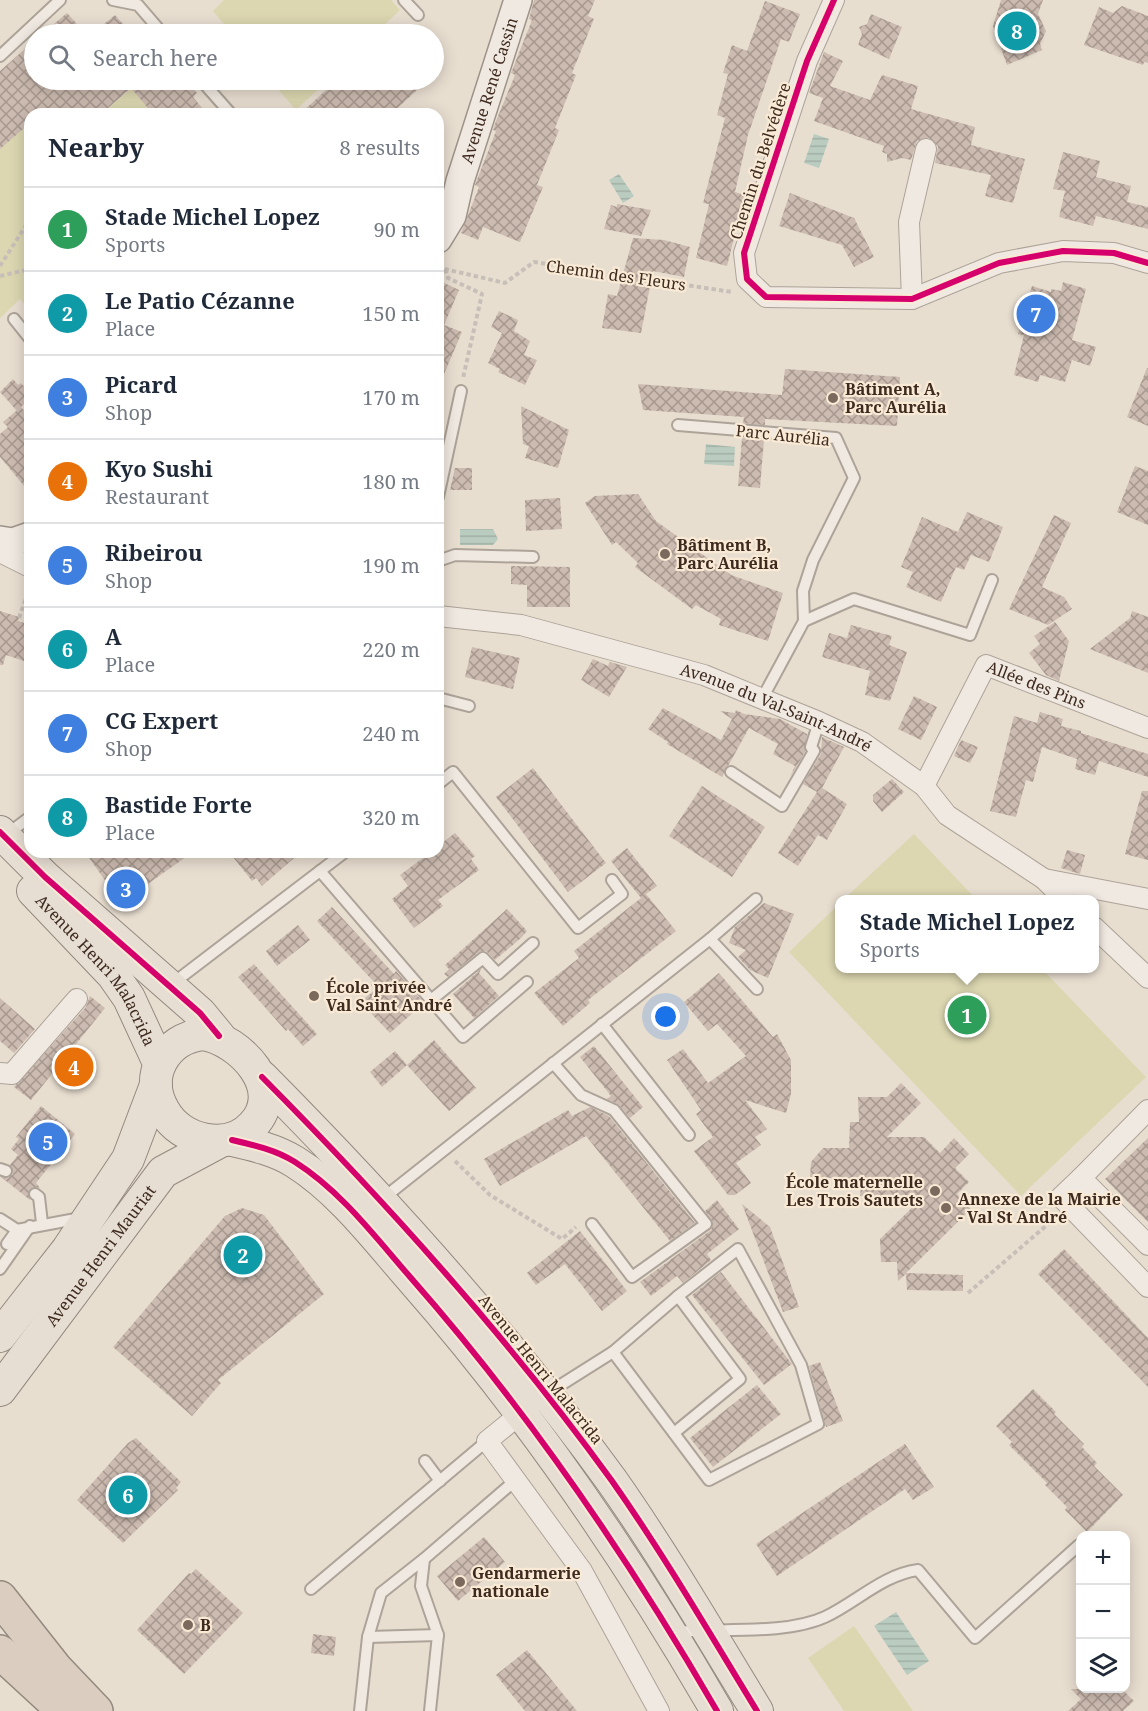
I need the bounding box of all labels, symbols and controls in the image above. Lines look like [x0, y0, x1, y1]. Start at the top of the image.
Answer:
pin: 8 [998, 9, 1036, 54]
street label: Avenue René Cassin [455, 15, 523, 166]
search box [24, 24, 444, 90]
icon: search [45, 41, 78, 74]
text: Search here [93, 42, 218, 72]
street label: Chemin du Belvédère [724, 80, 796, 242]
text: Nearby [48, 129, 144, 165]
text: 8 results [340, 134, 420, 161]
text: Stade Michel Lopez [105, 201, 320, 231]
text: 1 [62, 216, 73, 243]
text: 90 m [374, 216, 420, 243]
text: Sports [105, 231, 165, 258]
street label: Chemin des Fleurs [545, 254, 687, 296]
text: Le Patio Cézanne [105, 285, 295, 315]
pin: 7 [1016, 292, 1056, 336]
text: 2 [62, 300, 73, 327]
text: 150 m [362, 300, 420, 327]
text: Place [105, 315, 155, 342]
text: Picard [105, 369, 177, 399]
place label: Bâtiment A, Parc Aurélia [845, 378, 947, 418]
text: 3 [62, 384, 73, 411]
text: 170 m [362, 384, 420, 411]
marker: Bâtiment A, Parc Aurélia [826, 391, 840, 405]
text: Shop [105, 399, 152, 426]
street label: Parc Aurélia [735, 419, 831, 451]
text: Kyo Sushi [105, 453, 213, 483]
text: 4 [62, 468, 73, 495]
text: 180 m [362, 468, 420, 495]
text: Restaurant [105, 483, 209, 510]
place label: Bâtiment B, Parc Aurélia [677, 534, 779, 574]
text: Ribeirou [105, 537, 203, 567]
marker: Bâtiment B, Parc Aurélia [658, 547, 672, 561]
text: 5 [62, 552, 73, 579]
text: 190 m [362, 552, 420, 579]
text: Shop [105, 567, 152, 594]
text: A [105, 621, 122, 651]
text: 6 [62, 636, 73, 663]
text: 220 m [362, 636, 420, 663]
text: Place [105, 651, 155, 678]
street label: Allée des Pins [984, 655, 1089, 714]
street label: Avenue du Val-Saint-André [678, 658, 877, 757]
text: CG Expert [105, 705, 218, 735]
text: 7 [62, 720, 73, 747]
text: 240 m [362, 720, 420, 747]
text: Shop [105, 735, 152, 762]
text: Bastide Forte [105, 789, 252, 819]
text: 8 [62, 804, 73, 831]
text: 320 m [362, 804, 420, 831]
text: Place [105, 819, 155, 846]
pin: 3 [106, 866, 146, 912]
street label: Avenue Henri Malacrida [31, 889, 161, 1049]
popup [835, 895, 1099, 973]
text: Stade Michel Lopez [860, 906, 1074, 936]
text: Sports [860, 936, 920, 963]
place label: École privée Val Saint André [326, 976, 452, 1016]
marker: École privée Val Saint André [307, 989, 321, 1003]
pin: 1 [948, 992, 986, 1038]
your location [651, 1002, 680, 1031]
pin: 4 [54, 1044, 94, 1090]
pin: 5 [28, 1120, 68, 1164]
place label: École maternelle Les Trois Sautets [786, 1171, 923, 1211]
street label: Avenue Henri Mauriat [40, 1180, 161, 1331]
marker: École maternelle Les Trois Sautets [928, 1184, 942, 1198]
place label: Annexe de la Mairie - Val St André [958, 1188, 1121, 1228]
marker: Annexe de la Mairie - Val St André [939, 1201, 953, 1215]
pin: 2 [224, 1232, 262, 1278]
street label: Avenue Henri Malacrida [474, 1289, 608, 1449]
pin: 6 [108, 1472, 148, 1518]
map controls [1076, 1531, 1130, 1693]
button: + [1076, 1531, 1130, 1585]
place label: Gendarmerie nationale [472, 1562, 581, 1602]
marker: Gendarmerie nationale [453, 1575, 467, 1589]
button: − [1076, 1585, 1130, 1639]
place label: B [200, 1614, 211, 1636]
marker: B [181, 1618, 195, 1632]
button: layers [1076, 1639, 1130, 1693]

